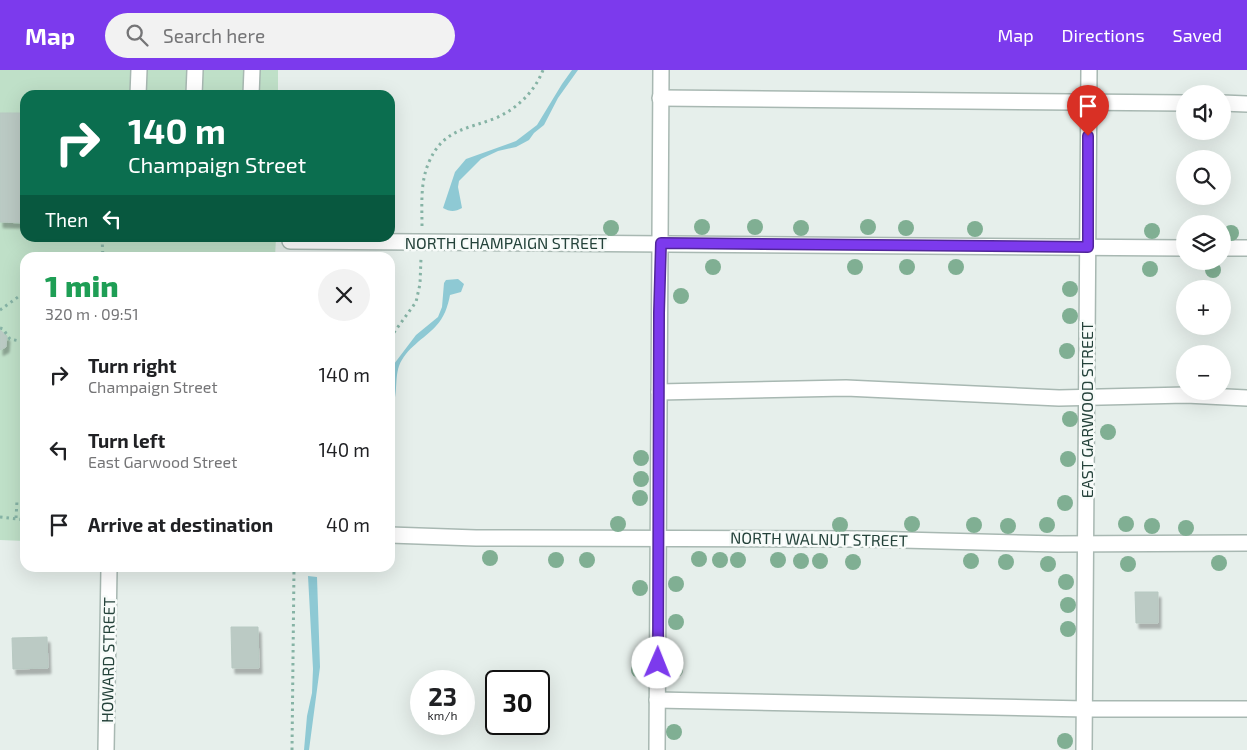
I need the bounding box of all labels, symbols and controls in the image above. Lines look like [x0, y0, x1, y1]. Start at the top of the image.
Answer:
search box [105, 13, 455, 58]
text: Map [25, 21, 75, 50]
icon: search [123, 21, 151, 49]
text: Search here [163, 24, 265, 47]
text: Map [997, 24, 1034, 46]
text: Directions [1062, 24, 1145, 46]
text: Saved [1173, 24, 1222, 46]
pin [1067, 85, 1109, 136]
map controls [1176, 85, 1231, 400]
button: sound [1176, 85, 1231, 140]
icon: arrive [1074, 92, 1102, 120]
text: 140 m [128, 109, 226, 151]
icon: right [45, 110, 110, 175]
button: search [1176, 150, 1231, 205]
text: Champaign Street [128, 151, 306, 177]
icon: left [98, 205, 126, 233]
text: Then [45, 208, 88, 231]
button: layers [1176, 215, 1231, 270]
street label: NORTH CHAMPAIGN STREET [405, 233, 607, 252]
text: 1 min [45, 267, 119, 303]
button: close [318, 269, 370, 321]
button: + [1176, 280, 1231, 335]
text: 320 m · 09:51 [45, 304, 139, 323]
street label: EAST GARWOOD STREET [1077, 322, 1096, 498]
button: − [1176, 345, 1231, 400]
text: Turn right [88, 354, 176, 377]
icon: right [45, 361, 73, 389]
text: 140 m [318, 363, 370, 386]
text: Champaign Street [88, 377, 218, 396]
text: Turn left [88, 429, 165, 452]
icon: left [45, 436, 73, 464]
text: 140 m [318, 438, 370, 461]
text: East Garwood Street [88, 452, 237, 471]
icon: arrive [45, 511, 73, 539]
text: Arrive at destination [88, 513, 273, 536]
text: 40 m [326, 513, 370, 536]
street label: NORTH WALNUT STREET [730, 527, 908, 550]
street label: HOWARD STREET [97, 597, 118, 723]
position arrow [631, 636, 683, 688]
speed limit sign: 30 [485, 670, 550, 735]
text: 23 [428, 681, 457, 711]
text: km/h [428, 708, 457, 722]

